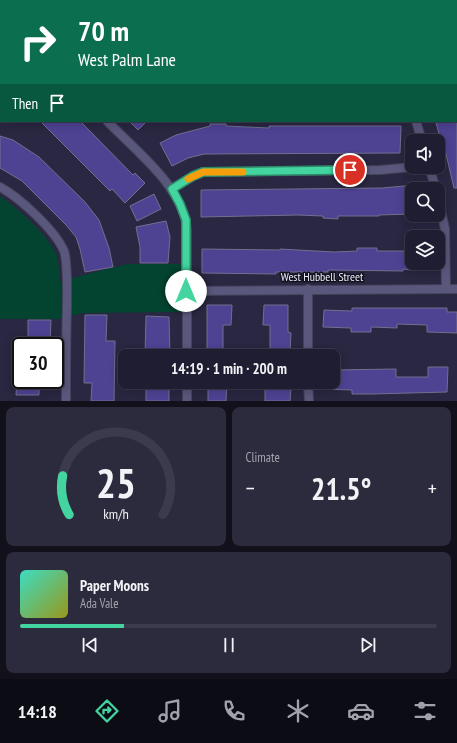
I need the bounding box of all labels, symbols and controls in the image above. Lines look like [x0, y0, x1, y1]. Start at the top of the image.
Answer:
text: 70 m [78, 12, 129, 49]
icon: right [12, 16, 64, 68]
text: West Palm Lane [78, 48, 176, 71]
icon: arrive [46, 92, 68, 114]
text: Then [12, 94, 38, 113]
map controls [405, 134, 445, 270]
button: sound [405, 134, 445, 174]
pin [333, 153, 367, 187]
icon: arrive [339, 159, 361, 181]
button: search [405, 182, 445, 222]
button: layers [405, 230, 445, 270]
street label: West Hubbell Street [281, 269, 364, 284]
position arrow [165, 270, 207, 312]
speed limit sign: 30 [12, 337, 64, 389]
text: 14:19 · 1 min · 200 m [171, 359, 287, 378]
text: Climate [246, 449, 280, 466]
text: 25 [96, 455, 136, 508]
text: 21.5° [311, 469, 371, 508]
text: − [246, 474, 255, 502]
text: + [428, 474, 437, 502]
text: km/h [103, 503, 128, 522]
text: Paper Moons [80, 576, 149, 595]
text: Ada Vale [80, 595, 119, 612]
icon: previous [79, 634, 101, 656]
icon: pause [218, 634, 240, 656]
icon: next [357, 634, 379, 656]
icon: directions [93, 697, 121, 725]
icon: music [156, 697, 184, 725]
icon: phone [220, 697, 248, 725]
icon: climate [284, 697, 312, 725]
icon: car [347, 697, 375, 725]
icon: filters [411, 697, 439, 725]
text: 14:18 [18, 700, 57, 723]

